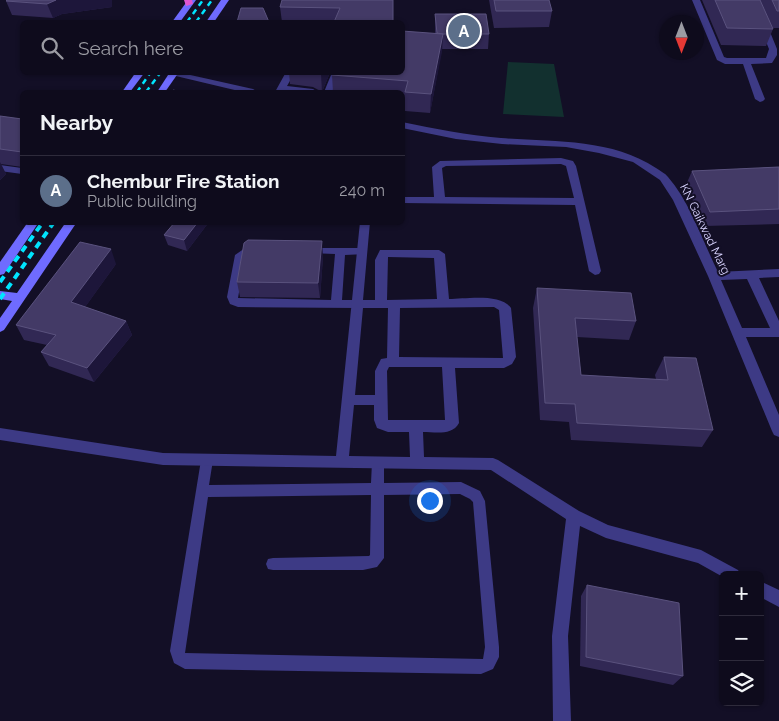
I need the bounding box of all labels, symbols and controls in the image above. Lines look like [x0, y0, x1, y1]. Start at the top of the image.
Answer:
pin: A [448, 12, 480, 50]
north arrow [659, 15, 704, 60]
search box [20, 20, 405, 75]
icon: search [38, 34, 66, 62]
text: Search here [78, 37, 184, 59]
text: Nearby [40, 110, 113, 135]
text: Chembur Fire Station [87, 170, 279, 192]
text: A [51, 181, 61, 200]
text: 240 m [339, 181, 385, 200]
street label: KN Gaikwad Marg [677, 181, 733, 277]
text: Public building [87, 192, 197, 211]
your location [417, 488, 443, 514]
map controls [719, 571, 764, 706]
button: + [719, 571, 764, 616]
button: − [719, 616, 764, 661]
button: layers [719, 661, 764, 706]

